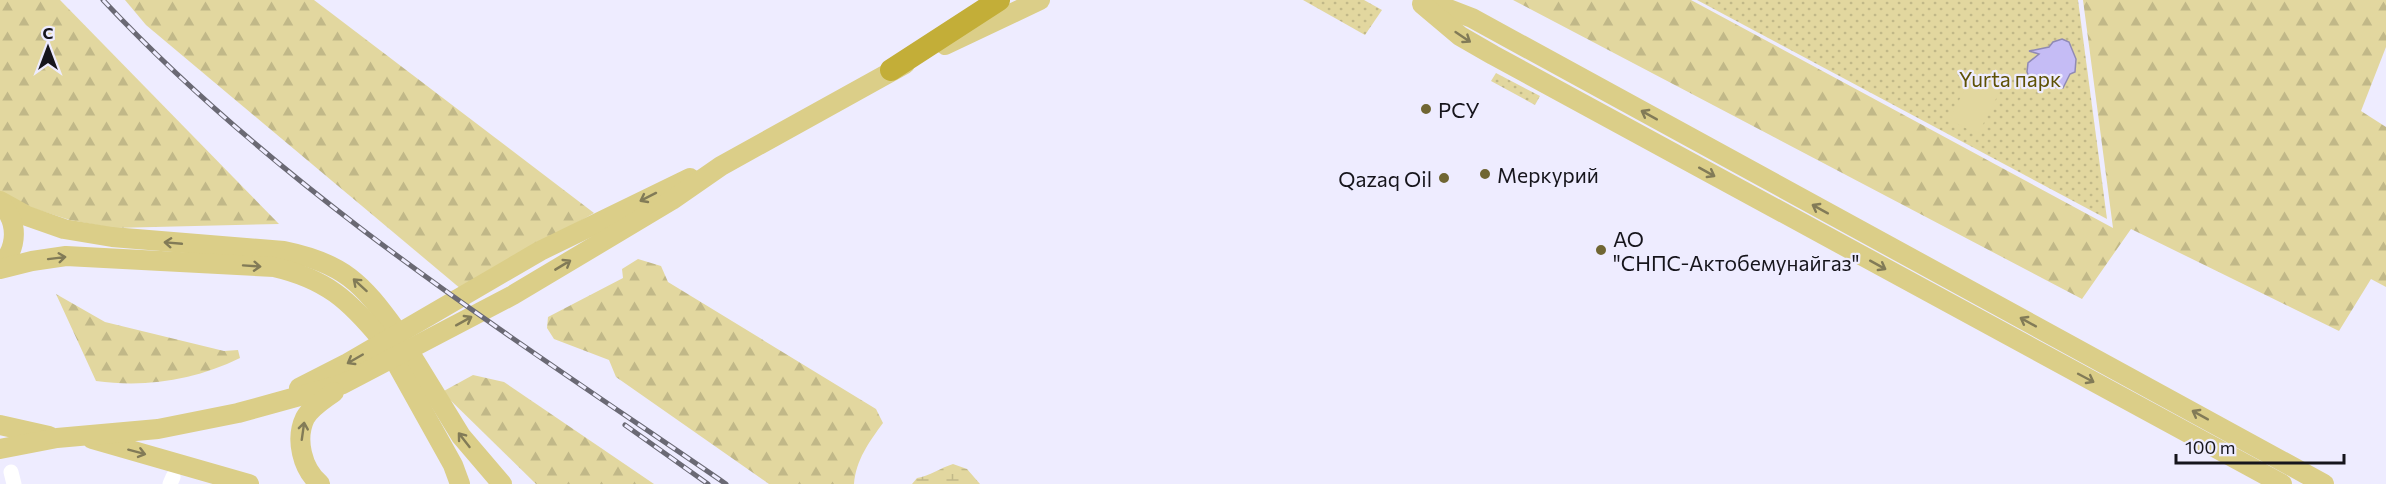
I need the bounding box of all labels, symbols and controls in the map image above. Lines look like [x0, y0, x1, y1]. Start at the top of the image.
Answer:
north arrow [18, 18, 78, 78]
text: С [43, 23, 54, 42]
one-way arrow [1454, 31, 1470, 43]
park label: Yurta парк [1959, 66, 2061, 91]
place label: РСУ [1438, 97, 1480, 122]
marker: РСУ [1419, 102, 1433, 116]
one-way arrow [1641, 109, 1658, 121]
place label: Меркурий [1497, 162, 1599, 187]
place label: Qazaq Oil [1338, 166, 1432, 191]
one-way arrow [1698, 166, 1715, 178]
marker: Меркурий [1478, 167, 1492, 181]
marker: Qazaq Oil [1437, 171, 1451, 185]
one-way arrow [639, 192, 657, 203]
one-way arrow [1812, 203, 1829, 215]
place label: АО "СНПС-Актобемунайгаз" [1613, 226, 1860, 275]
one-way arrow [164, 237, 184, 248]
marker: АО "СНПС-Актобемунайгаз" [1594, 243, 1608, 257]
one-way arrow [47, 252, 67, 263]
one-way arrow [554, 258, 571, 270]
one-way arrow [1869, 259, 1886, 271]
one-way arrow [241, 261, 261, 272]
one-way arrow [352, 278, 367, 292]
one-way arrow [455, 315, 473, 326]
one-way arrow [2020, 316, 2037, 328]
one-way arrow [347, 353, 364, 365]
one-way arrow [2077, 373, 2095, 384]
one-way arrow [2191, 409, 2209, 420]
one-way arrow [297, 422, 308, 442]
scale bar [2176, 427, 2344, 465]
one-way arrow [458, 432, 471, 448]
text: 100 m [2185, 436, 2235, 458]
one-way arrow [127, 446, 146, 458]

